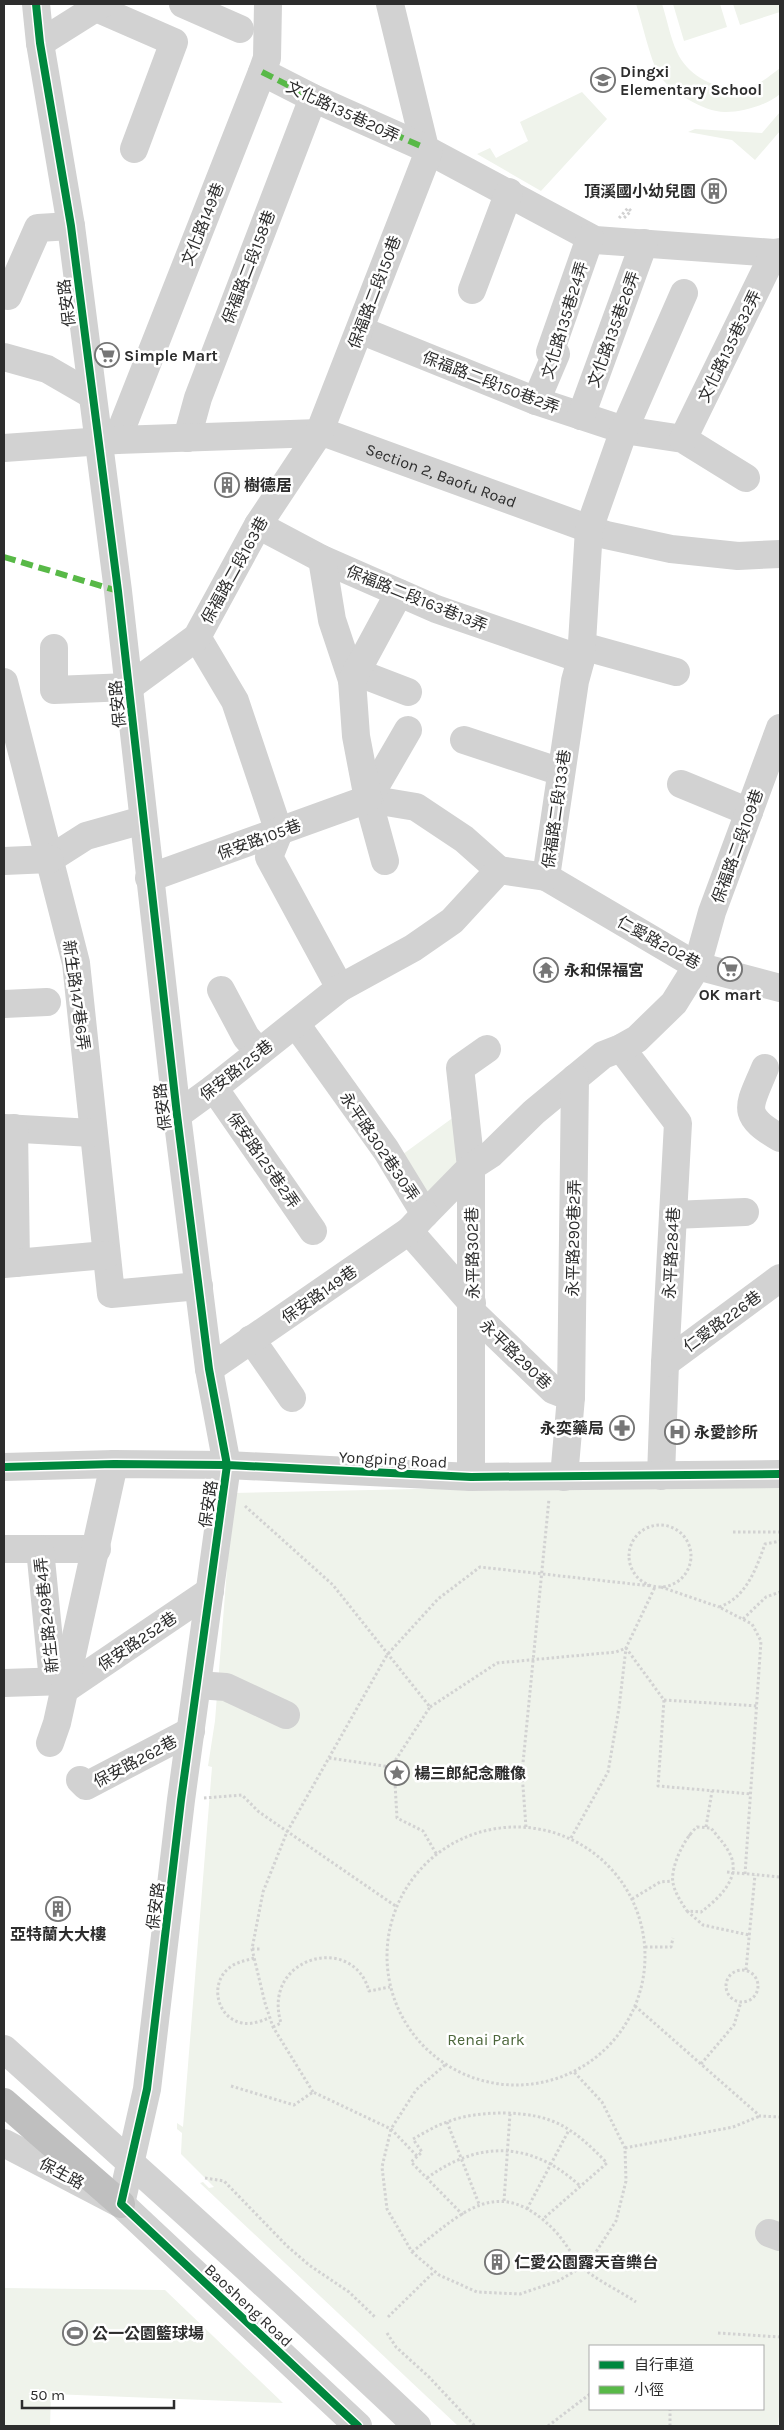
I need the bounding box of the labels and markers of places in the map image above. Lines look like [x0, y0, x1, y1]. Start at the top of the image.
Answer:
place label: Dingxi Elementary School [620, 62, 762, 99]
school or university icon: Dingxi Elementary School [590, 67, 616, 93]
building icon: 頂溪國小幼兒園 [701, 178, 727, 204]
place label: 頂溪國小幼兒園 [584, 182, 696, 201]
supermarket icon: Simple Mart [94, 342, 120, 368]
place label: Simple Mart [124, 346, 218, 365]
building icon: 樹德居 [214, 472, 240, 498]
place label: 樹德居 [244, 476, 292, 495]
supermarket icon: OK mart [717, 956, 743, 982]
temple icon: 永和保福宮 [533, 957, 559, 983]
place label: 永和保福宮 [564, 961, 644, 980]
place label: OK mart [699, 985, 761, 1004]
pharmacy icon: 永奕藥局 [609, 1415, 635, 1441]
place label: 永奕藥局 [540, 1419, 604, 1438]
hospital icon: 永愛診所 [664, 1419, 690, 1445]
place label: 永愛診所 [694, 1423, 758, 1442]
place icon: 楊三郎紀念雕像 [384, 1760, 410, 1786]
place label: 楊三郎紀念雕像 [414, 1764, 526, 1783]
building icon: 亞特蘭大大樓 [45, 1896, 71, 1922]
place label: 亞特蘭大大樓 [10, 1925, 106, 1944]
building icon: 仁愛公園露天音樂台 [484, 2249, 510, 2275]
place label: 仁愛公園露天音樂台 [514, 2253, 658, 2272]
sports icon: 公一公園籃球場 [62, 2320, 88, 2346]
place label: 公一公園籃球場 [92, 2324, 204, 2343]

